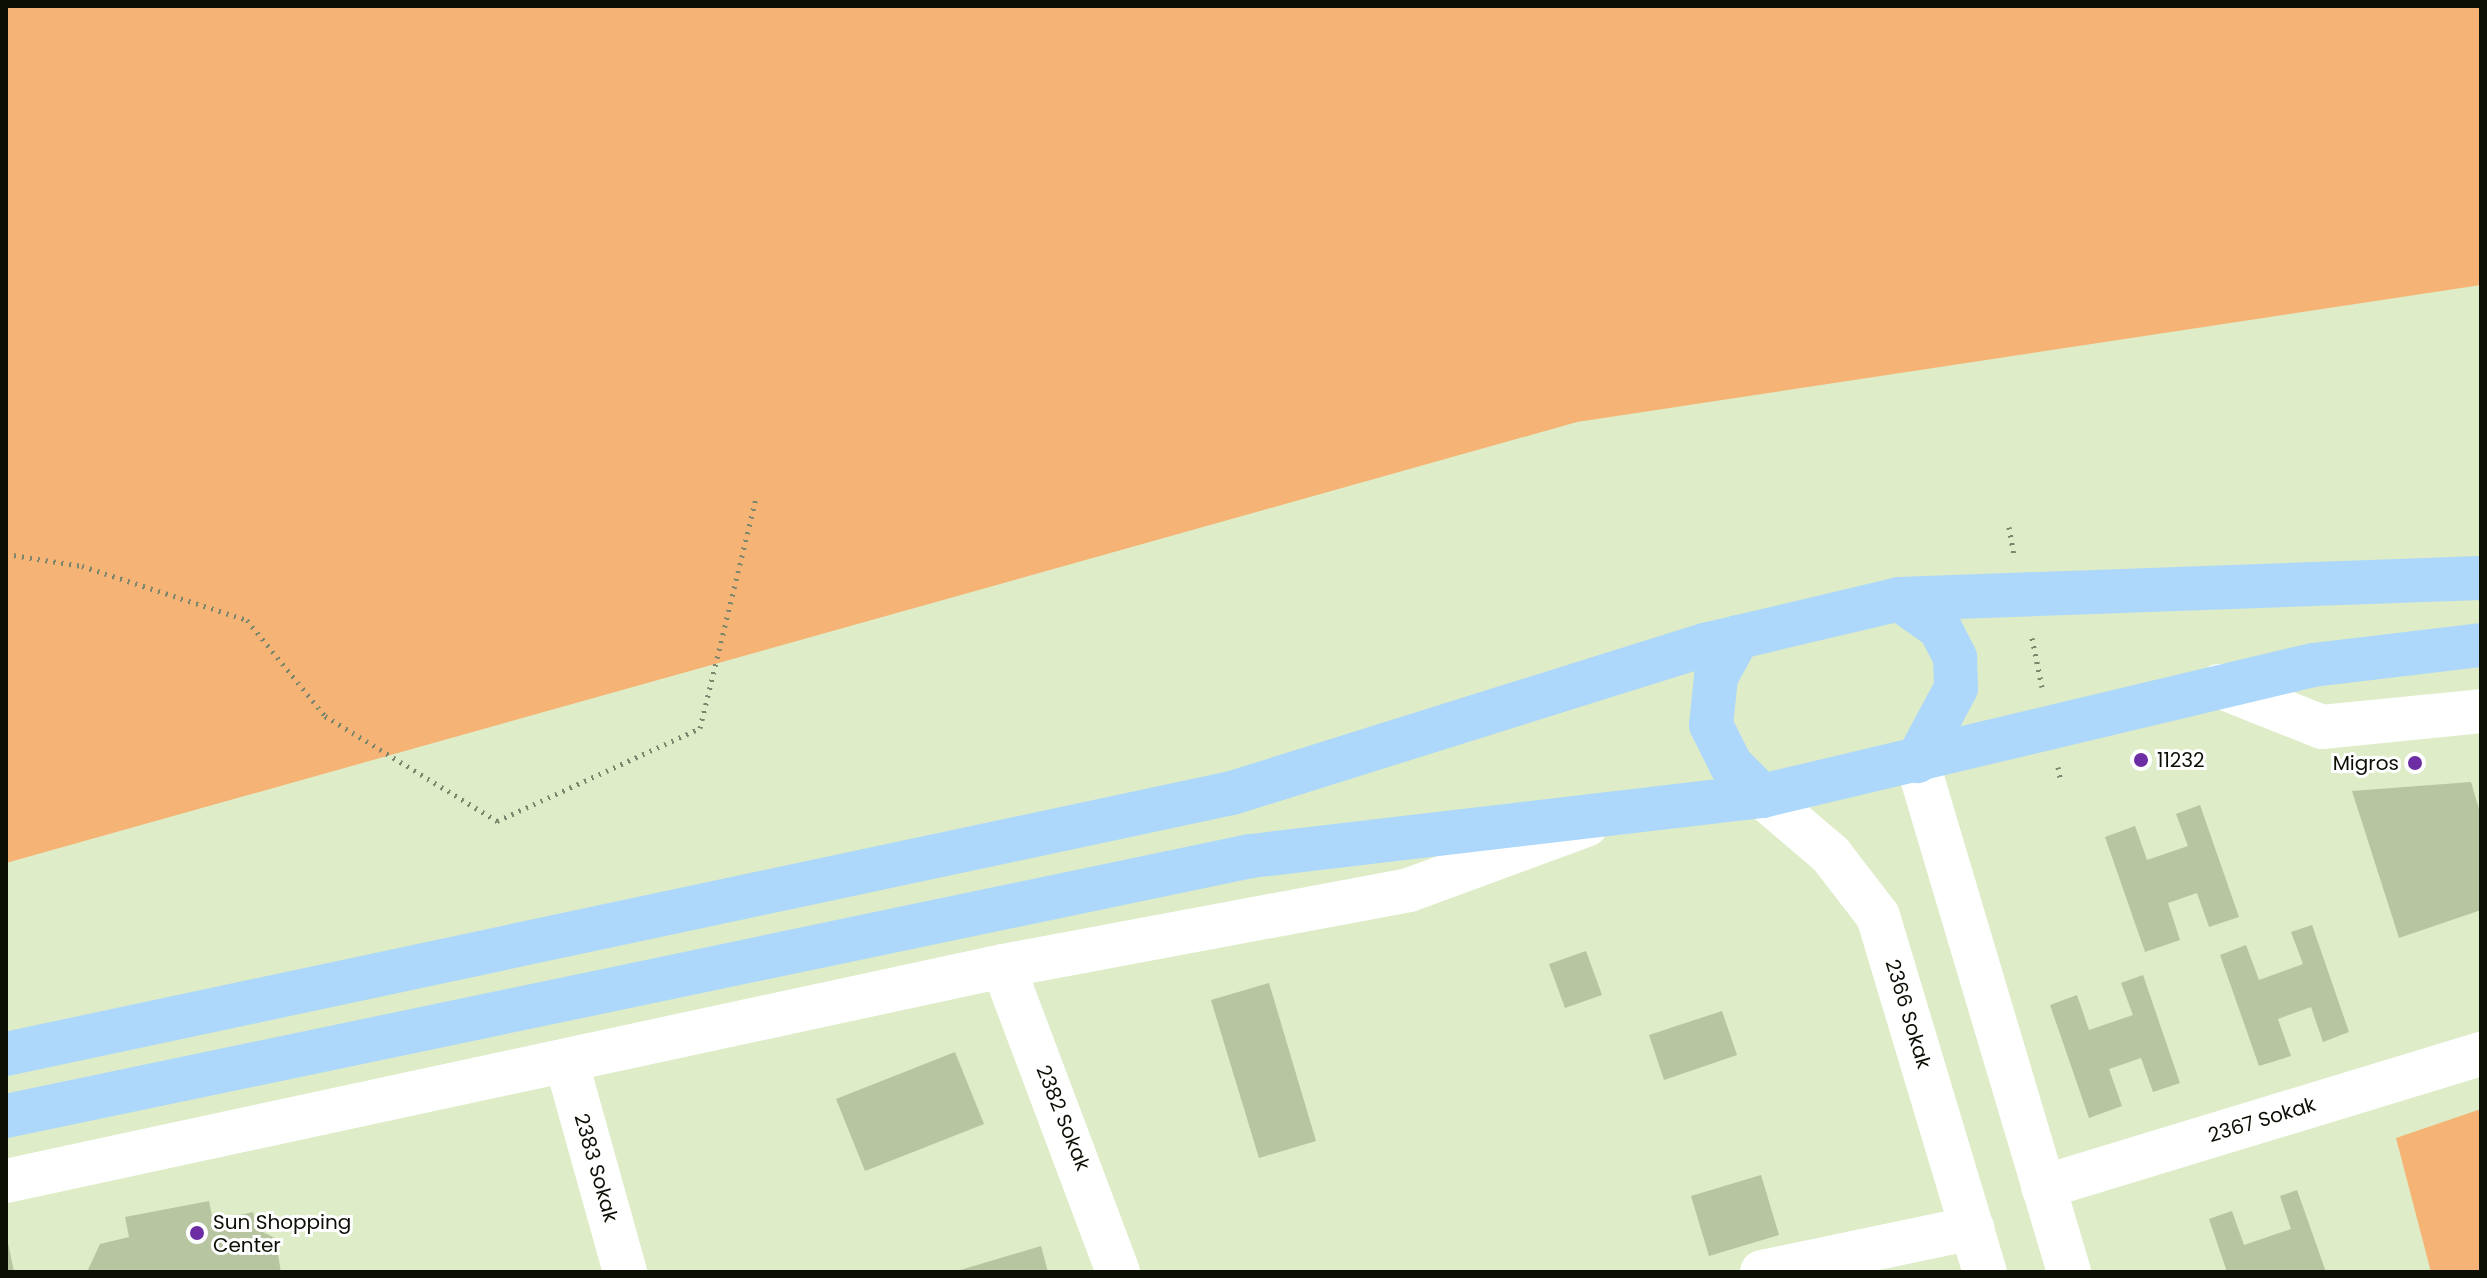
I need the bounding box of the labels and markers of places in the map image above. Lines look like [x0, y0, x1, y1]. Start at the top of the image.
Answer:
place label: 11232 [2157, 748, 2205, 772]
marker: 11232 [2132, 751, 2150, 769]
place label: Migros [2333, 751, 2399, 775]
marker: Migros [2406, 754, 2424, 772]
place label: Sun Shopping Center [213, 1210, 351, 1257]
marker: Sun Shopping Center [188, 1224, 206, 1242]

